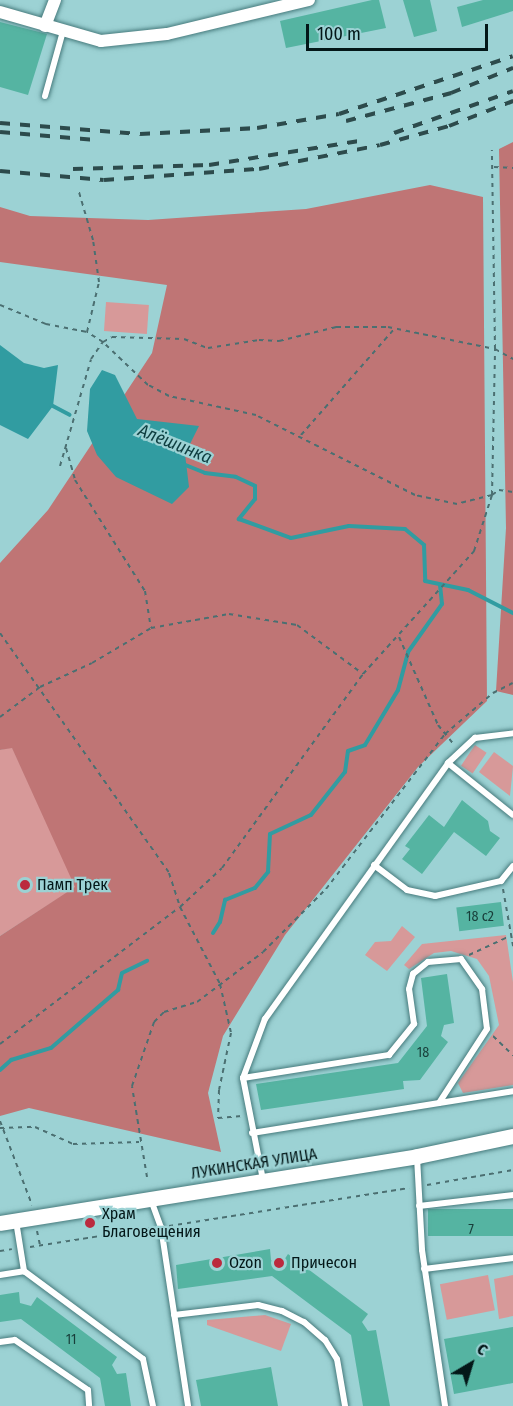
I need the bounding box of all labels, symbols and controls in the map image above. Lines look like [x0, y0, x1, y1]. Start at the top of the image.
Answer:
scale bar [309, 12, 490, 50]
text: 100 m [317, 23, 361, 45]
water label: Алёшинка [135, 419, 215, 469]
place label: Памп Трек [37, 875, 108, 895]
marker: Памп Трек [18, 878, 32, 892]
house number: 18 с2 [466, 909, 494, 925]
house number: 18 [417, 1045, 429, 1061]
street label: ЛУКИНСКАЯ УЛИЦА [190, 1145, 318, 1183]
place label: Храм Благовещения [102, 1204, 201, 1242]
marker: Храм Благовещения [83, 1216, 97, 1230]
house number: 7 [468, 1222, 474, 1238]
place label: Ozon [229, 1253, 262, 1273]
place label: Причесон [291, 1253, 357, 1273]
marker: Ozon [210, 1256, 224, 1270]
marker: Причесон [272, 1256, 286, 1270]
house number: 11 [66, 1332, 76, 1348]
north arrow [441, 1334, 501, 1394]
text: С [473, 1339, 492, 1359]

